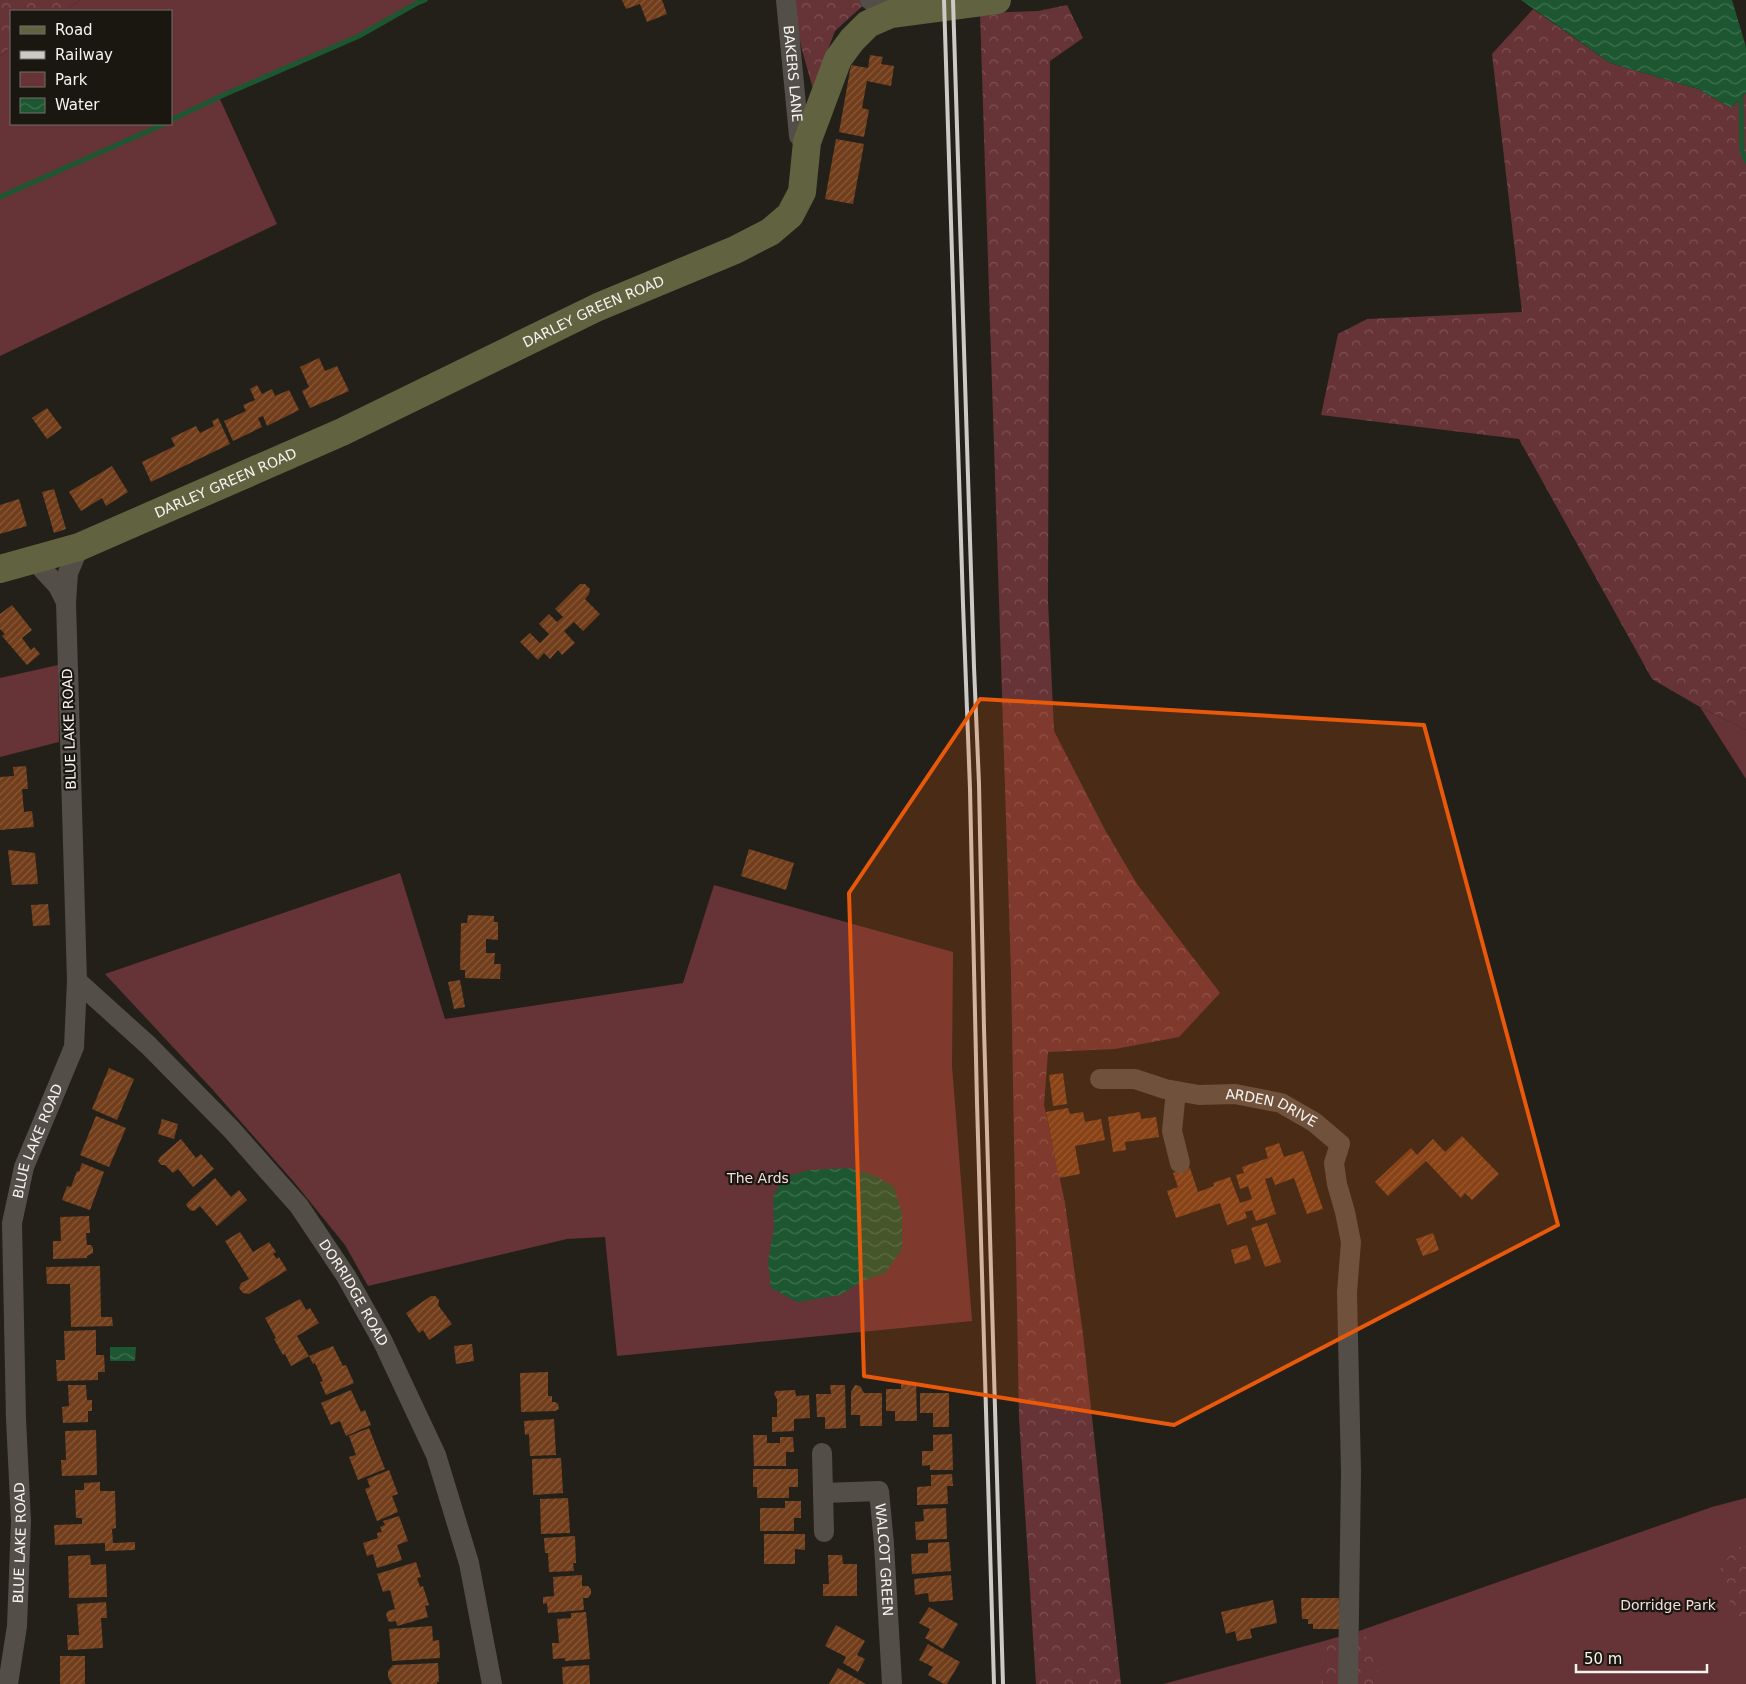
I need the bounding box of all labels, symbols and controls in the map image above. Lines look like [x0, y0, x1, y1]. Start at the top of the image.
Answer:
legend [10, 10, 172, 125]
text: Road [55, 21, 93, 39]
street label: BAKERS LANE [780, 24, 806, 123]
text: Railway [55, 46, 113, 64]
text: Park [55, 71, 88, 89]
text: Water [55, 96, 100, 114]
street label: DARLEY GREEN ROAD [520, 272, 667, 351]
street label: DARLEY GREEN ROAD [152, 445, 299, 521]
street label: BLUE LAKE ROAD [59, 668, 79, 790]
street label: BLUE LAKE ROAD [9, 1081, 66, 1200]
street label: ARDEN DRIVE [1225, 1086, 1320, 1130]
park label: The Ards [726, 1170, 789, 1186]
street label: DORRIDGE ROAD [316, 1236, 392, 1349]
street label: BLUE LAKE ROAD [10, 1482, 29, 1604]
street label: WALCOT GREEN [872, 1503, 896, 1617]
park label: Dorridge Park [1620, 1597, 1717, 1613]
scale bar [1576, 1642, 1707, 1674]
text: 50 m [1584, 1650, 1622, 1668]

